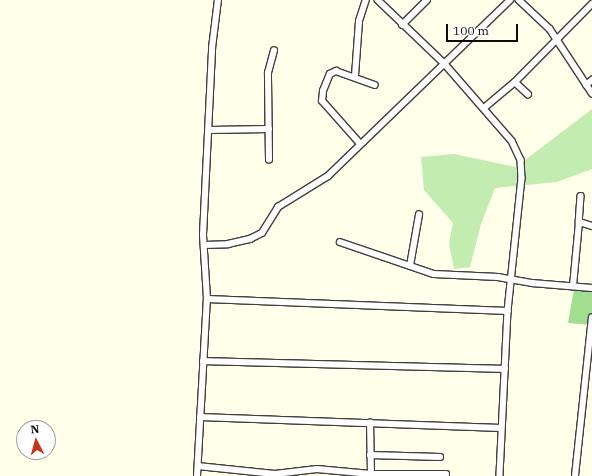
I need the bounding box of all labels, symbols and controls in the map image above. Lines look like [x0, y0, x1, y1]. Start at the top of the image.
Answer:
scale bar [448, 16, 520, 42]
text: 100 m [453, 23, 489, 38]
north arrow [16, 420, 56, 460]
text: N [30, 422, 40, 436]

